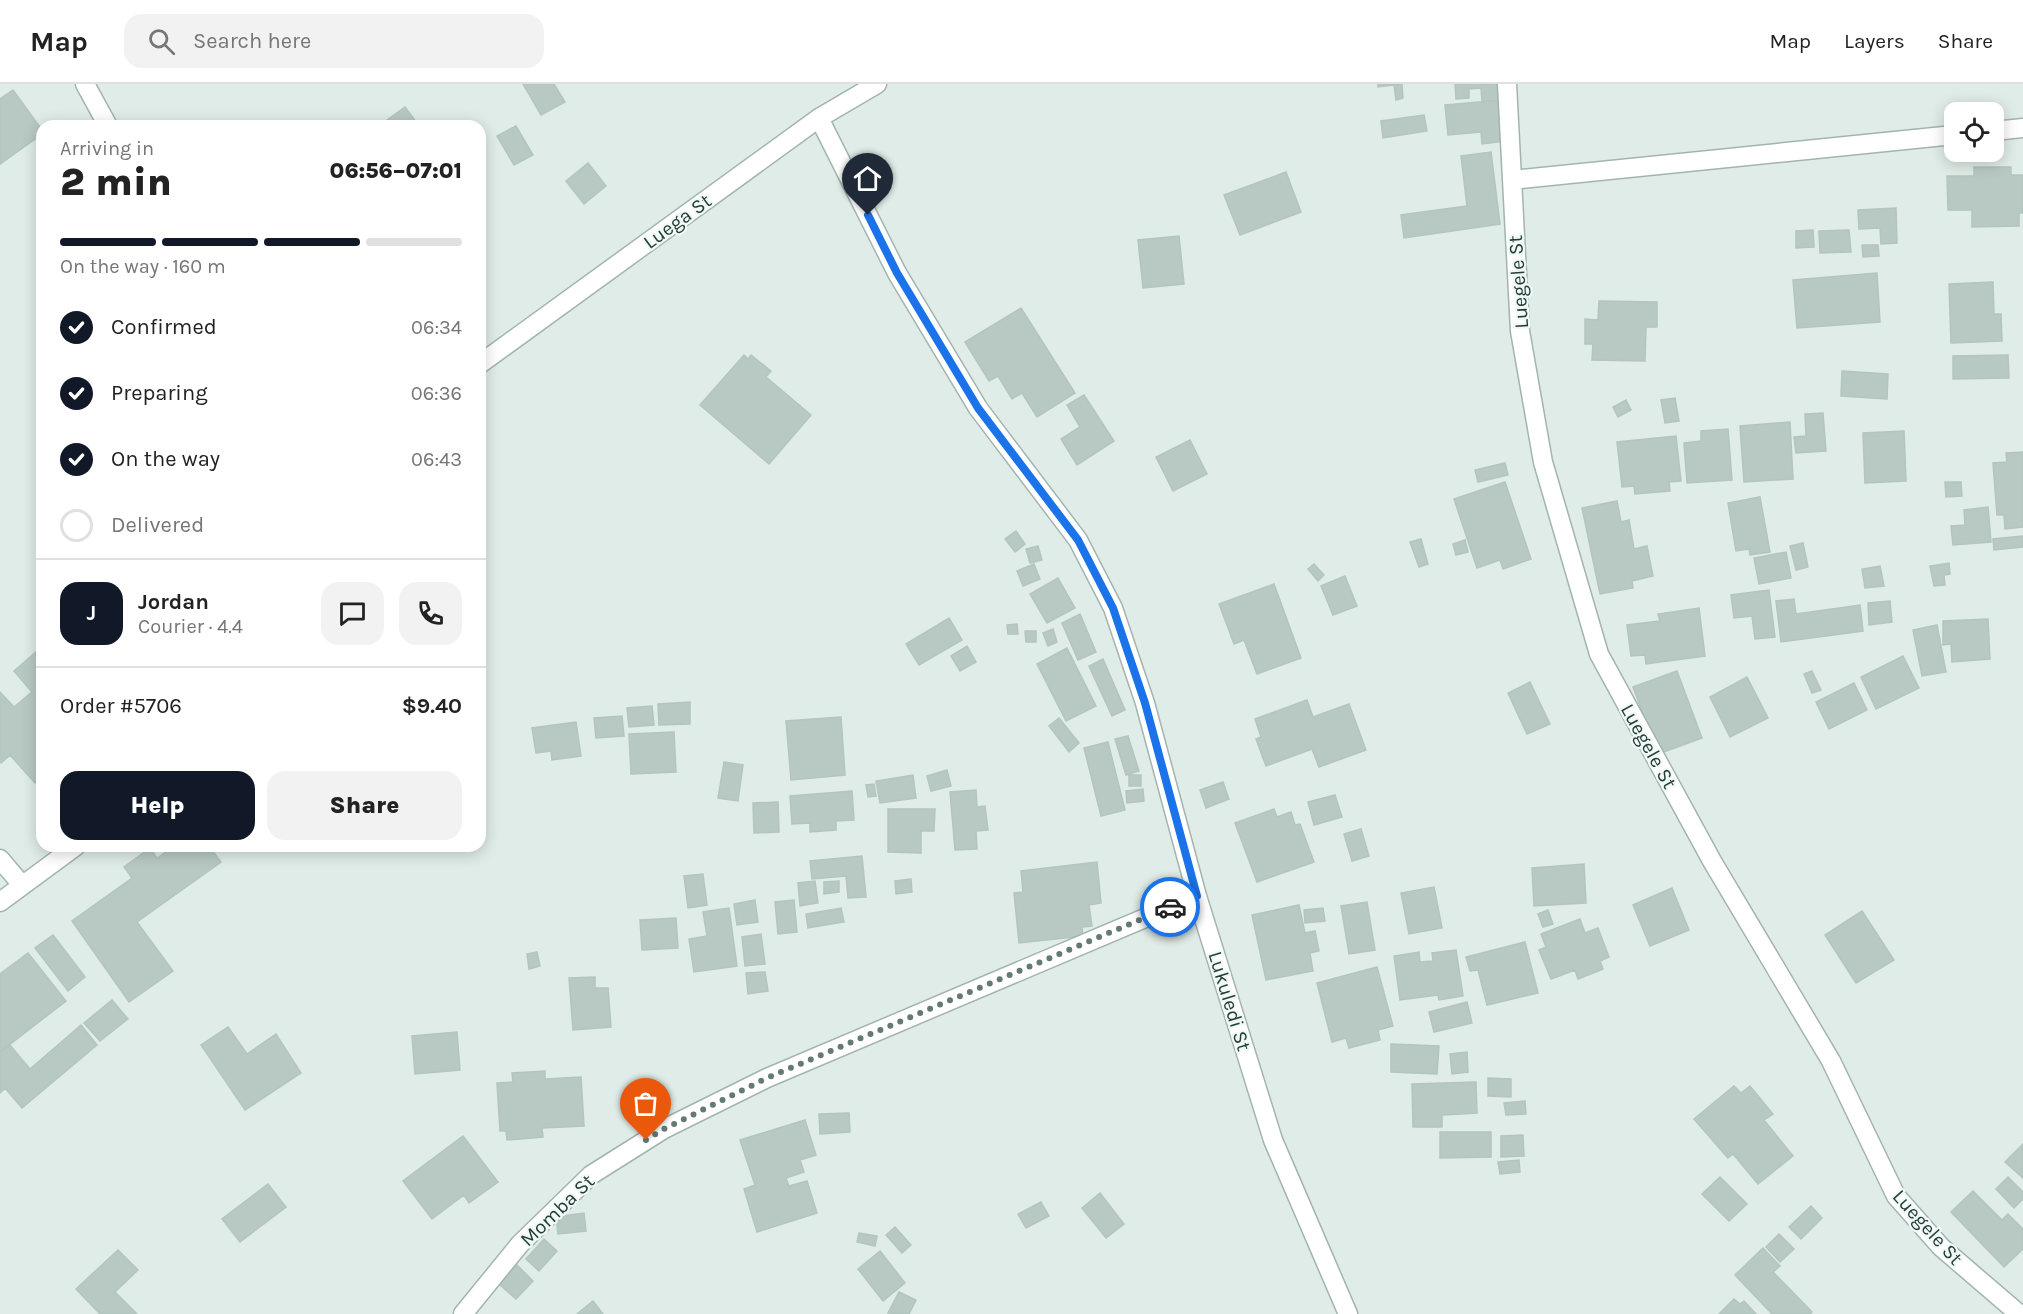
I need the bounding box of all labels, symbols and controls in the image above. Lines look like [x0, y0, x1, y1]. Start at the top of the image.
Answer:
search box [124, 14, 544, 68]
text: Map [30, 25, 88, 58]
icon: search [145, 25, 178, 58]
text: Search here [193, 28, 311, 54]
text: Map [1769, 29, 1811, 53]
text: Layers [1844, 29, 1905, 53]
text: Share [1938, 29, 1993, 53]
map controls [1944, 102, 2004, 162]
button: locate [1944, 102, 2004, 162]
text: Arriving in [60, 137, 154, 160]
pin [842, 153, 893, 215]
text: 06:56–07:01 [330, 158, 462, 184]
text: 2 min [60, 159, 172, 205]
icon: home [851, 162, 884, 195]
street label: Luega St [639, 189, 716, 254]
street label: Luegele St [1504, 234, 1533, 329]
text: On the way · 160 m [60, 255, 226, 278]
icon: check [60, 311, 93, 344]
text: Confirmed [111, 314, 217, 340]
text: 06:34 [411, 316, 462, 339]
icon: check [60, 377, 93, 410]
text: Preparing [111, 380, 208, 406]
text: 06:36 [411, 382, 462, 405]
icon: check [60, 443, 93, 476]
text: On the way [111, 446, 220, 472]
text: 06:43 [411, 448, 462, 471]
text: Delivered [111, 512, 204, 538]
button: chat [321, 582, 384, 645]
button: phone [399, 582, 462, 645]
text: Jordan [138, 589, 209, 615]
text: J [87, 600, 96, 626]
text: Courier · 4.4 [138, 615, 243, 638]
text: Order #5706 [60, 693, 182, 719]
text: $9.40 [402, 693, 462, 719]
street label: Luegele St [1616, 700, 1682, 793]
button: Help [60, 771, 255, 840]
button: Share [267, 771, 462, 840]
courier [1140, 877, 1200, 937]
icon: car [1154, 891, 1187, 924]
street label: Lukuledi St [1203, 949, 1256, 1054]
pin [620, 1078, 671, 1140]
icon: bag [629, 1087, 662, 1120]
street label: Momba St [516, 1169, 599, 1251]
street label: Luegele St [1888, 1185, 1968, 1270]

